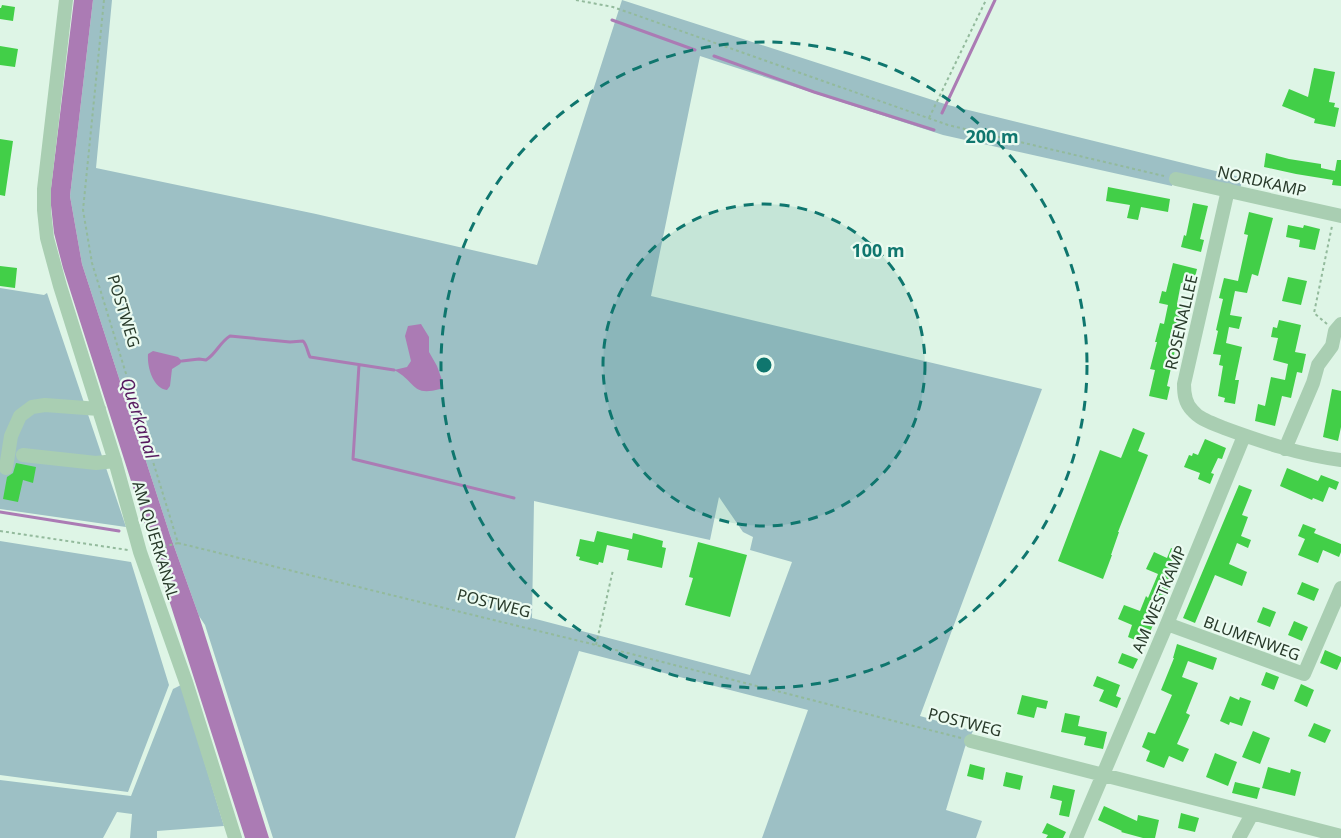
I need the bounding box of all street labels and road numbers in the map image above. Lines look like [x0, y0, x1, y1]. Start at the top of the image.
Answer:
street label: NORDKAMP [1215, 160, 1309, 202]
street label: POSTWEG [102, 272, 146, 350]
street label: ROSENALLEE [1159, 272, 1203, 372]
street label: AM QUERKANAL [128, 478, 184, 602]
street label: AM WESTKAMP [1126, 542, 1192, 656]
street label: POSTWEG [455, 583, 533, 623]
street label: BLUMENWEG [1201, 610, 1303, 666]
street label: POSTWEG [926, 702, 1004, 742]

